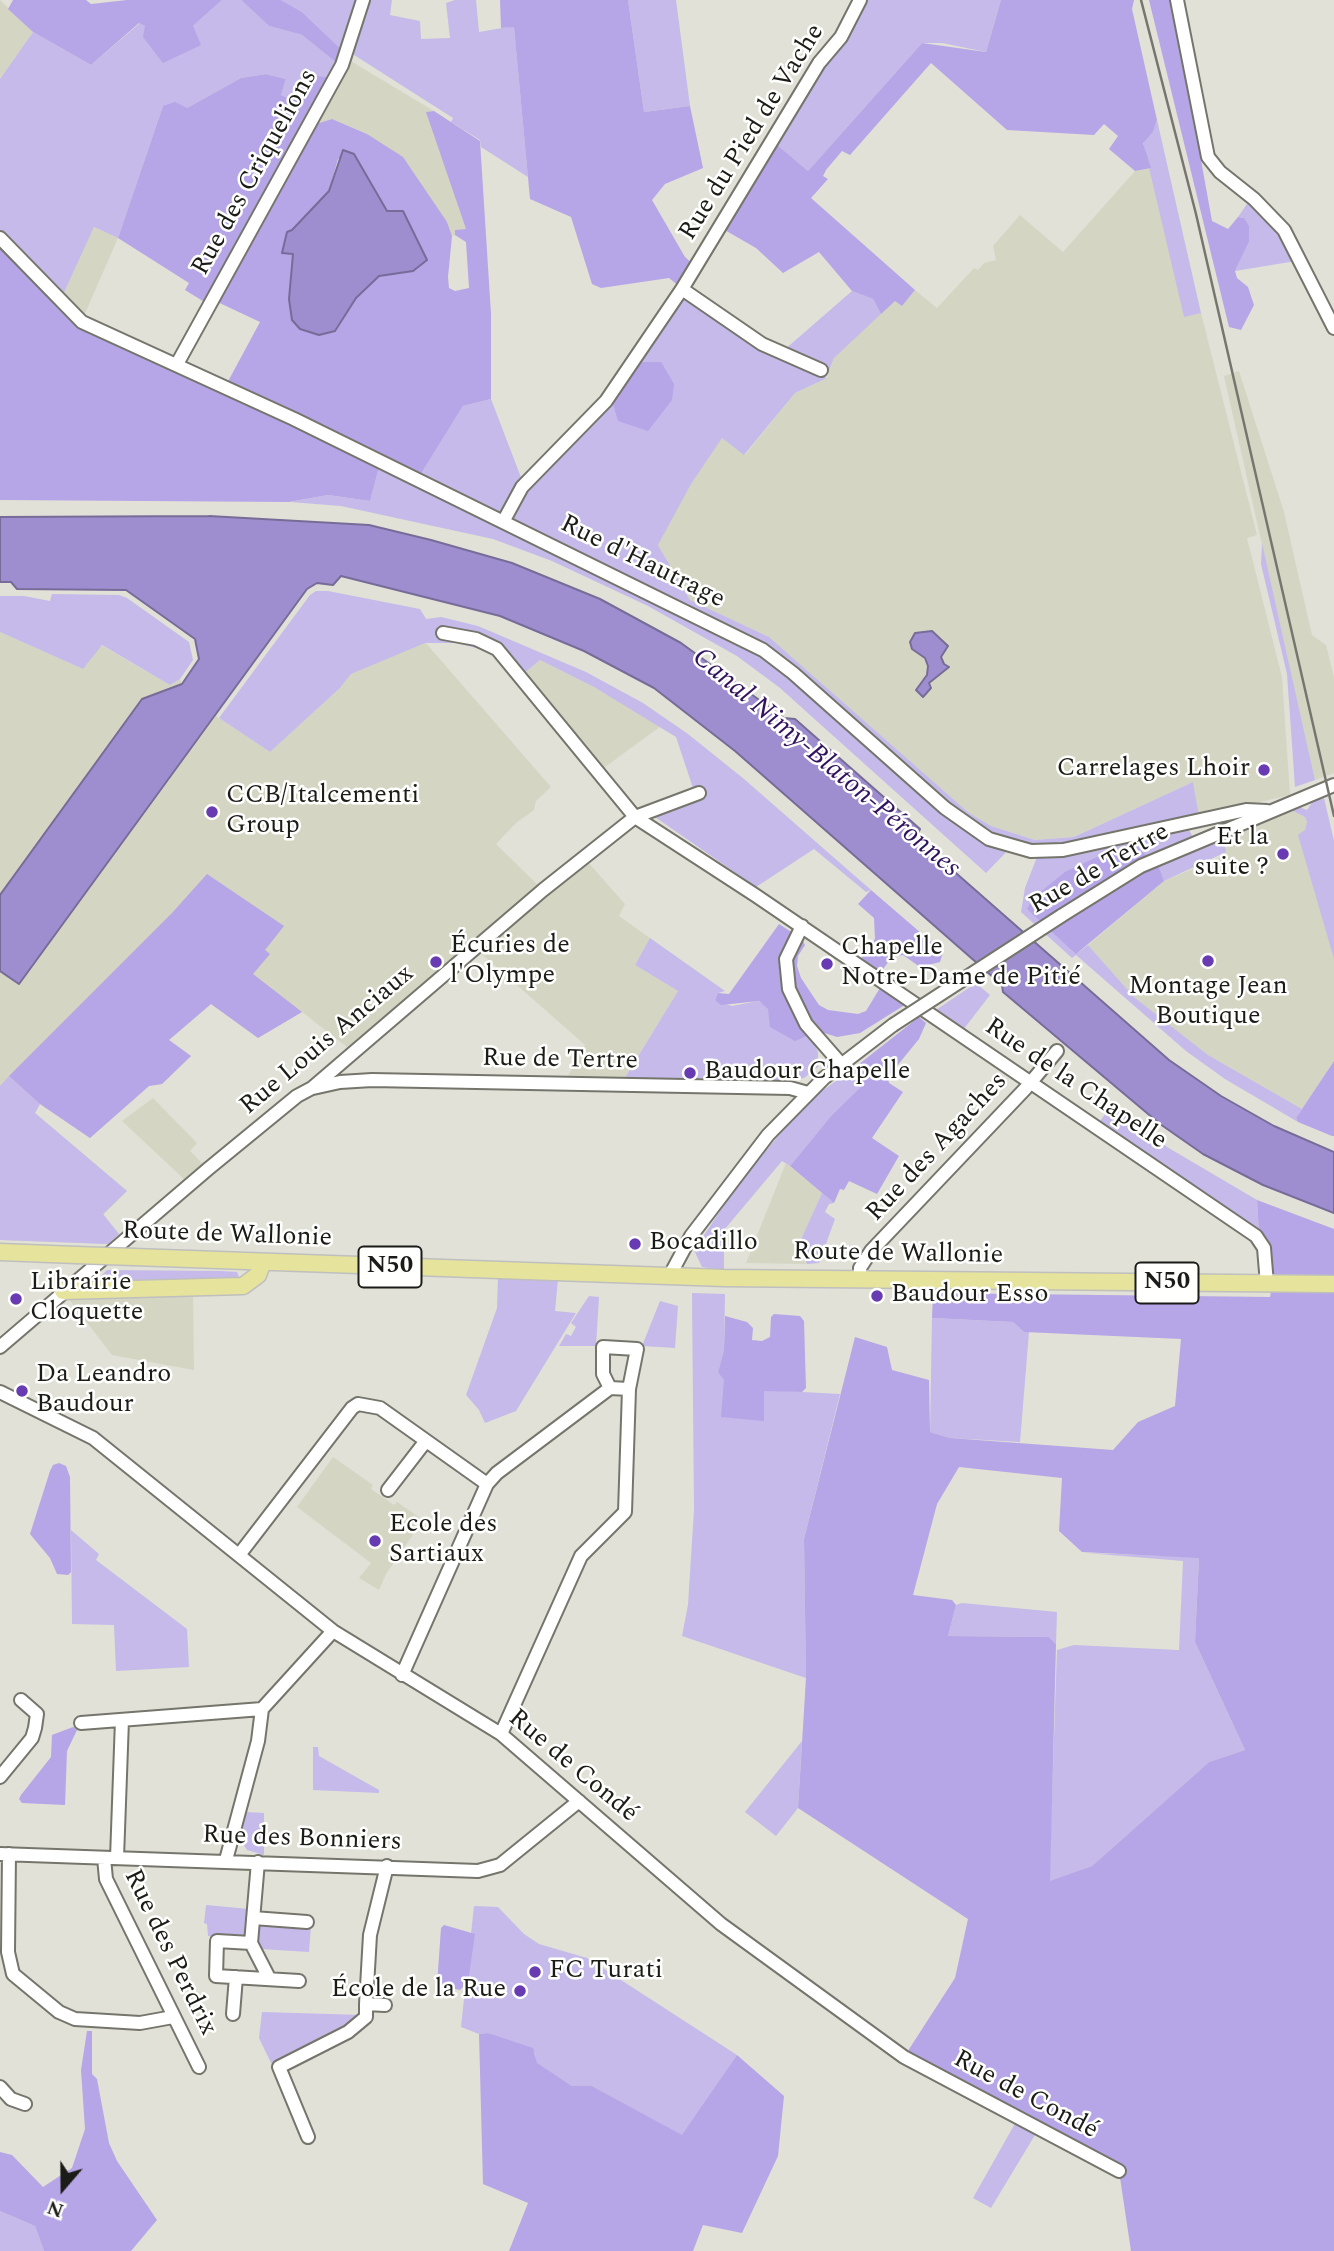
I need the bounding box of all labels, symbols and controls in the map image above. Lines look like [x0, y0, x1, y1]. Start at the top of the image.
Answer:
street label: Rue du Pied de Vache [674, 19, 832, 247]
street label: Rue des Criquelions [186, 64, 326, 282]
street label: Rue d'Hautrage [555, 510, 729, 616]
water label: Canal Nimy-Blaton-Péronnes [684, 642, 966, 886]
place label: Carrelages Lhoir [1057, 754, 1250, 786]
marker: Carrelages Lhoir [1256, 762, 1272, 778]
place label: CCB/Italcementi Group [226, 781, 419, 842]
marker: CCB/Italcementi Group [204, 804, 220, 820]
street label: Rue de Tertre [1025, 817, 1175, 923]
place label: Et la suite ? [1194, 823, 1269, 884]
marker: Et la suite ? [1275, 846, 1291, 862]
place label: Écuries de l'Olympe [450, 931, 570, 992]
place label: Chapelle Notre-Dame de Pitié [841, 933, 1081, 995]
marker: Montage Jean Boutique [1200, 953, 1216, 969]
marker: Écuries de l'Olympe [428, 954, 444, 970]
marker: Chapelle Notre-Dame de Pitié [819, 956, 835, 972]
street label: Rue Louis Anciaux [235, 959, 421, 1123]
place label: Montage Jean Boutique [1128, 972, 1288, 1034]
street label: Rue de la Chapelle [978, 1012, 1172, 1158]
street label: Rue de Tertre [482, 1044, 638, 1078]
place label: Baudour Chapelle [704, 1057, 910, 1089]
marker: Baudour Chapelle [682, 1065, 698, 1081]
street label: Rue des Agaches [861, 1067, 1015, 1229]
street label: Route de Wallonie [121, 1217, 333, 1255]
place label: Bocadillo [649, 1228, 758, 1260]
marker: Bocadillo [627, 1236, 643, 1252]
street label: Route de Wallonie [793, 1238, 1003, 1272]
road number: N50 [358, 1246, 422, 1288]
road number: N50 [1136, 1262, 1198, 1303]
place label: Librairie Cloquette [30, 1268, 143, 1330]
place label: Baudour Esso [891, 1280, 1049, 1312]
marker: Baudour Esso [869, 1288, 885, 1304]
marker: Librairie Cloquette [8, 1291, 24, 1307]
place label: Da Leandro Baudour [36, 1360, 171, 1422]
marker: Da Leandro Baudour [14, 1383, 30, 1399]
place label: Ecole des Sartiaux [389, 1510, 498, 1572]
marker: Ecole des Sartiaux [367, 1533, 383, 1549]
street label: Rue de Condé [501, 1704, 643, 1830]
street label: Rue des Bonniers [202, 1821, 402, 1859]
street label: Rue des Perdrix [115, 1865, 223, 2041]
place label: FC Turati [549, 1956, 663, 1988]
marker: FC Turati [527, 1964, 543, 1980]
place label: École de la Rue [331, 1975, 506, 2007]
marker: École de la Rue [512, 1983, 528, 1999]
street label: Rue de Condé [947, 2045, 1103, 2147]
north arrow [28, 2153, 98, 2223]
text: N [43, 2192, 68, 2224]

